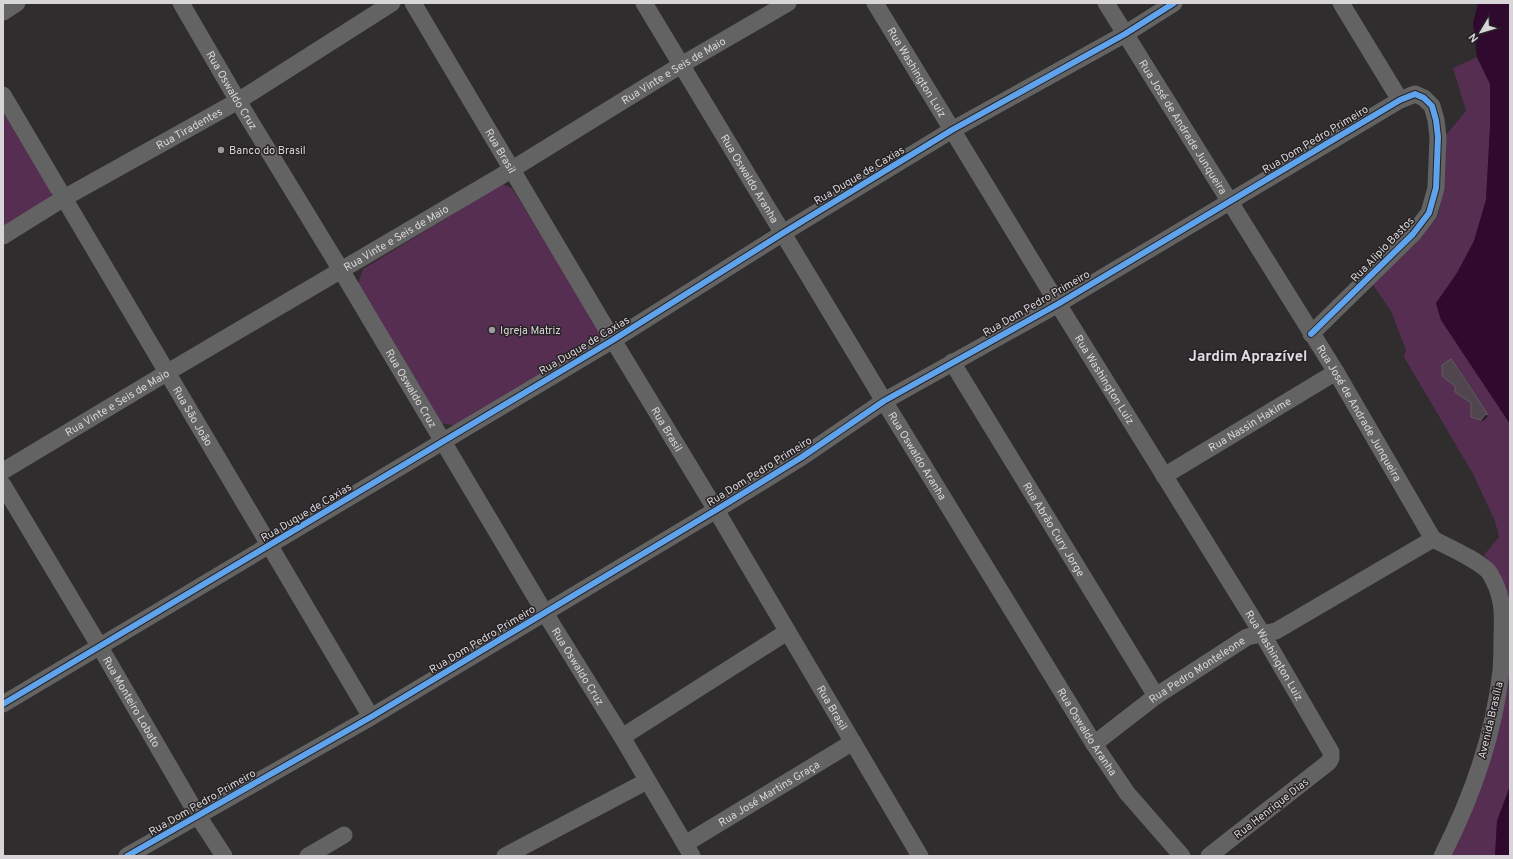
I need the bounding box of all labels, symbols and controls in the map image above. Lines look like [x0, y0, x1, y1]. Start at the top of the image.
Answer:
north arrow [1461, 12, 1501, 52]
street label: Rua Washington Luiz [884, 25, 949, 120]
text: N [1466, 30, 1482, 45]
street label: Rua Vinte e Seis de Maio [619, 35, 729, 108]
street label: Rua Oswaldo Cruz [202, 49, 260, 133]
street label: Rua José de Andrade Junqueira [1135, 58, 1230, 198]
street label: Rua Dom Pedro Primeiro [1260, 103, 1371, 177]
street label: Rua Tiradentes [154, 105, 225, 153]
street label: Rua Brasil [481, 126, 519, 176]
street label: Rua Oswaldo Aranha [717, 132, 781, 226]
street label: Rua Duque de Caxias [812, 143, 907, 208]
place label: Banco do Brasil [229, 144, 306, 158]
marker: Banco do Brasil [216, 145, 226, 155]
street label: Rua Vinte e Seis de Maio [342, 202, 451, 275]
street label: Rua Alipio Bastos [1348, 214, 1417, 285]
street label: Rua Dom Pedro Primeiro [980, 267, 1093, 340]
street label: Rua Duque de Caxias [537, 313, 632, 378]
place label: Igreja Matriz [500, 324, 561, 338]
marker: Igreja Matriz [487, 325, 497, 335]
street label: Rua Washington Luiz [1071, 333, 1137, 427]
street label: Rua José de Andrade Junqueira [1313, 343, 1404, 484]
street label: Rua Oswaldo Cruz [382, 347, 439, 431]
district label: Jardim Aprazível [1189, 348, 1307, 367]
street label: Rua Vinte e Seis de Maio [63, 367, 172, 440]
street label: Rua São João [169, 384, 215, 449]
street label: Rua Nassin Hakime [1206, 395, 1294, 455]
street label: Rua Brasil [647, 405, 685, 454]
street label: Rua Oswaldo Aranha [884, 409, 949, 503]
street label: Rua Dom Pedro Primeiro [704, 434, 815, 510]
street label: Rua Duque de Caxias [259, 480, 354, 545]
street label: Rua Abrão Cury Jorge [1019, 480, 1087, 580]
street label: Rua Dom Pedro Primeiro [427, 603, 538, 677]
street label: Rua Washington Luiz [1241, 608, 1306, 704]
street label: Rua Oswaldo Cruz [548, 625, 607, 708]
street label: Rua Pedro Monteleone [1146, 634, 1248, 707]
street label: Rua Monteiro Lobato [99, 654, 163, 750]
street label: Avenida Brasília [1475, 680, 1507, 760]
street label: Rua Brasil [813, 683, 850, 733]
street label: Rua Oswaldo Aranha [1053, 686, 1120, 779]
street label: Rua José Martins Graça [716, 758, 823, 830]
street label: Rua Dom Pedro Primeiro [146, 766, 259, 839]
street label: Rua Henrique Dias [1231, 775, 1312, 842]

